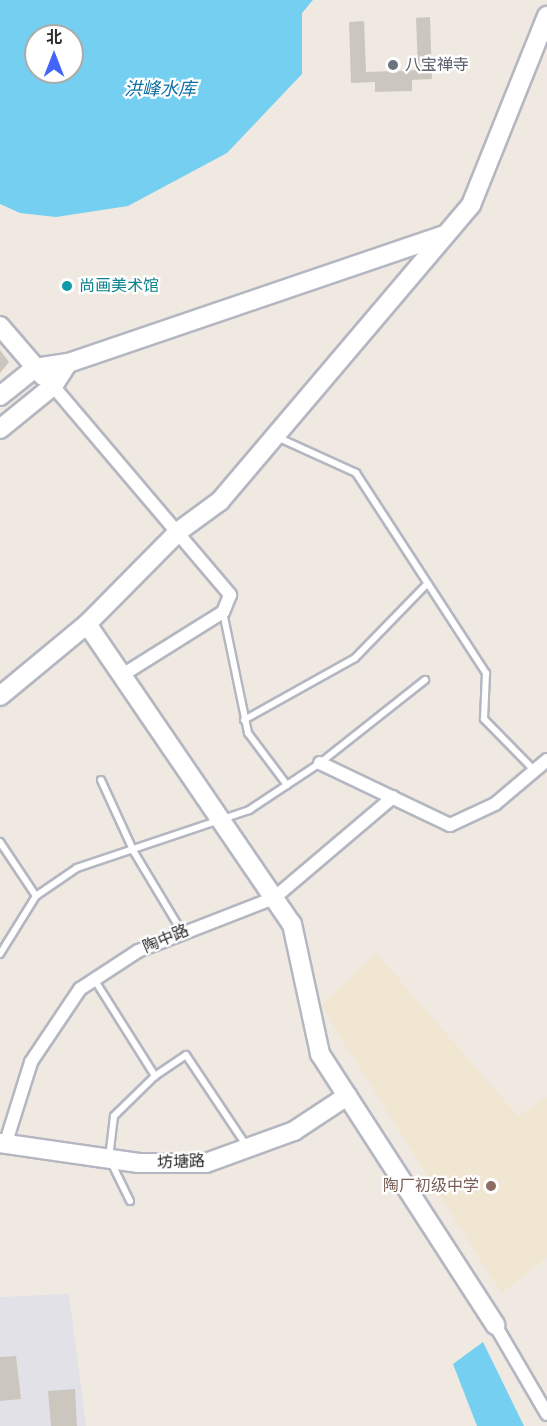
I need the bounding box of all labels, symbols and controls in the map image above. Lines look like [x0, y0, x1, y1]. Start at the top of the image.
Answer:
north arrow [24, 24, 84, 84]
text: 北 [46, 28, 62, 48]
place label: 八宝禅寺 [405, 55, 469, 75]
marker: 八宝禅寺 [386, 58, 400, 72]
water label: 洪峰水库 [124, 78, 196, 100]
place label: 尚画美术馆 [79, 276, 159, 296]
marker: 尚画美术馆 [60, 279, 74, 293]
street label: 陶中路 [140, 921, 192, 957]
street label: 坊塘路 [157, 1152, 205, 1172]
place label: 陶厂初级中学 [383, 1176, 479, 1196]
marker: 陶厂初级中学 [484, 1179, 498, 1193]

